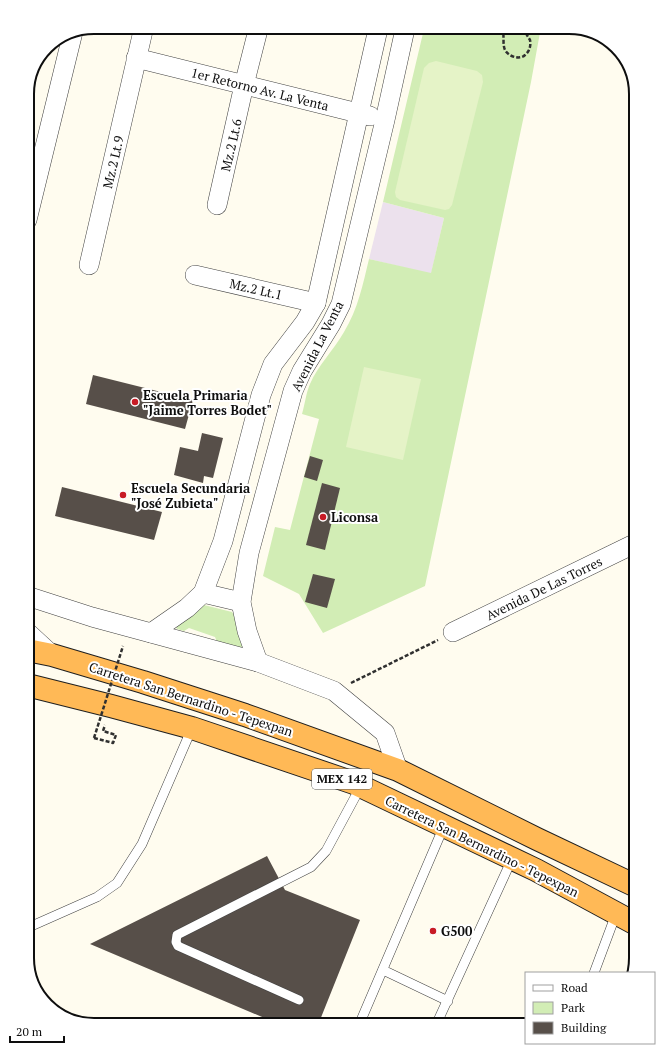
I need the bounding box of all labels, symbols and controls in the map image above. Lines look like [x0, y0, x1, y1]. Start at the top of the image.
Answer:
street label: 1er Retorno Av. La Venta [189, 63, 331, 115]
street label: Mz.2 Lt.6 [216, 117, 246, 173]
street label: Mz.2 Lt.9 [98, 134, 128, 190]
street label: Mz.2 Lt.1 [228, 274, 284, 304]
street label: Avenida La Venta [286, 297, 348, 394]
place label: Escuela Primaria "Jaime Torres Bodet" [143, 386, 272, 419]
marker: Escuela Primaria "Jaime Torres Bodet" [130, 397, 140, 407]
place label: Escuela Secundaria "José Zubieta" [131, 479, 251, 512]
marker: Escuela Secundaria "José Zubieta" [118, 490, 128, 500]
place label: Liconsa [331, 508, 379, 526]
marker: Liconsa [318, 512, 328, 522]
street label: Avenida De Las Torres [483, 552, 605, 624]
street label: Carretera San Bernardino - Tepexpan [87, 657, 296, 741]
road number: MEX 142 [312, 769, 372, 789]
street label: Carretera San Bernardino - Tepexpan [382, 791, 582, 901]
place label: G500 [441, 922, 473, 940]
marker: G500 [428, 926, 438, 936]
legend [525, 972, 655, 1044]
text: Road [561, 980, 588, 995]
text: Park [561, 1000, 586, 1015]
scale bar [10, 1018, 64, 1044]
text: Building [561, 1020, 607, 1035]
text: 20 m [16, 1024, 43, 1039]

